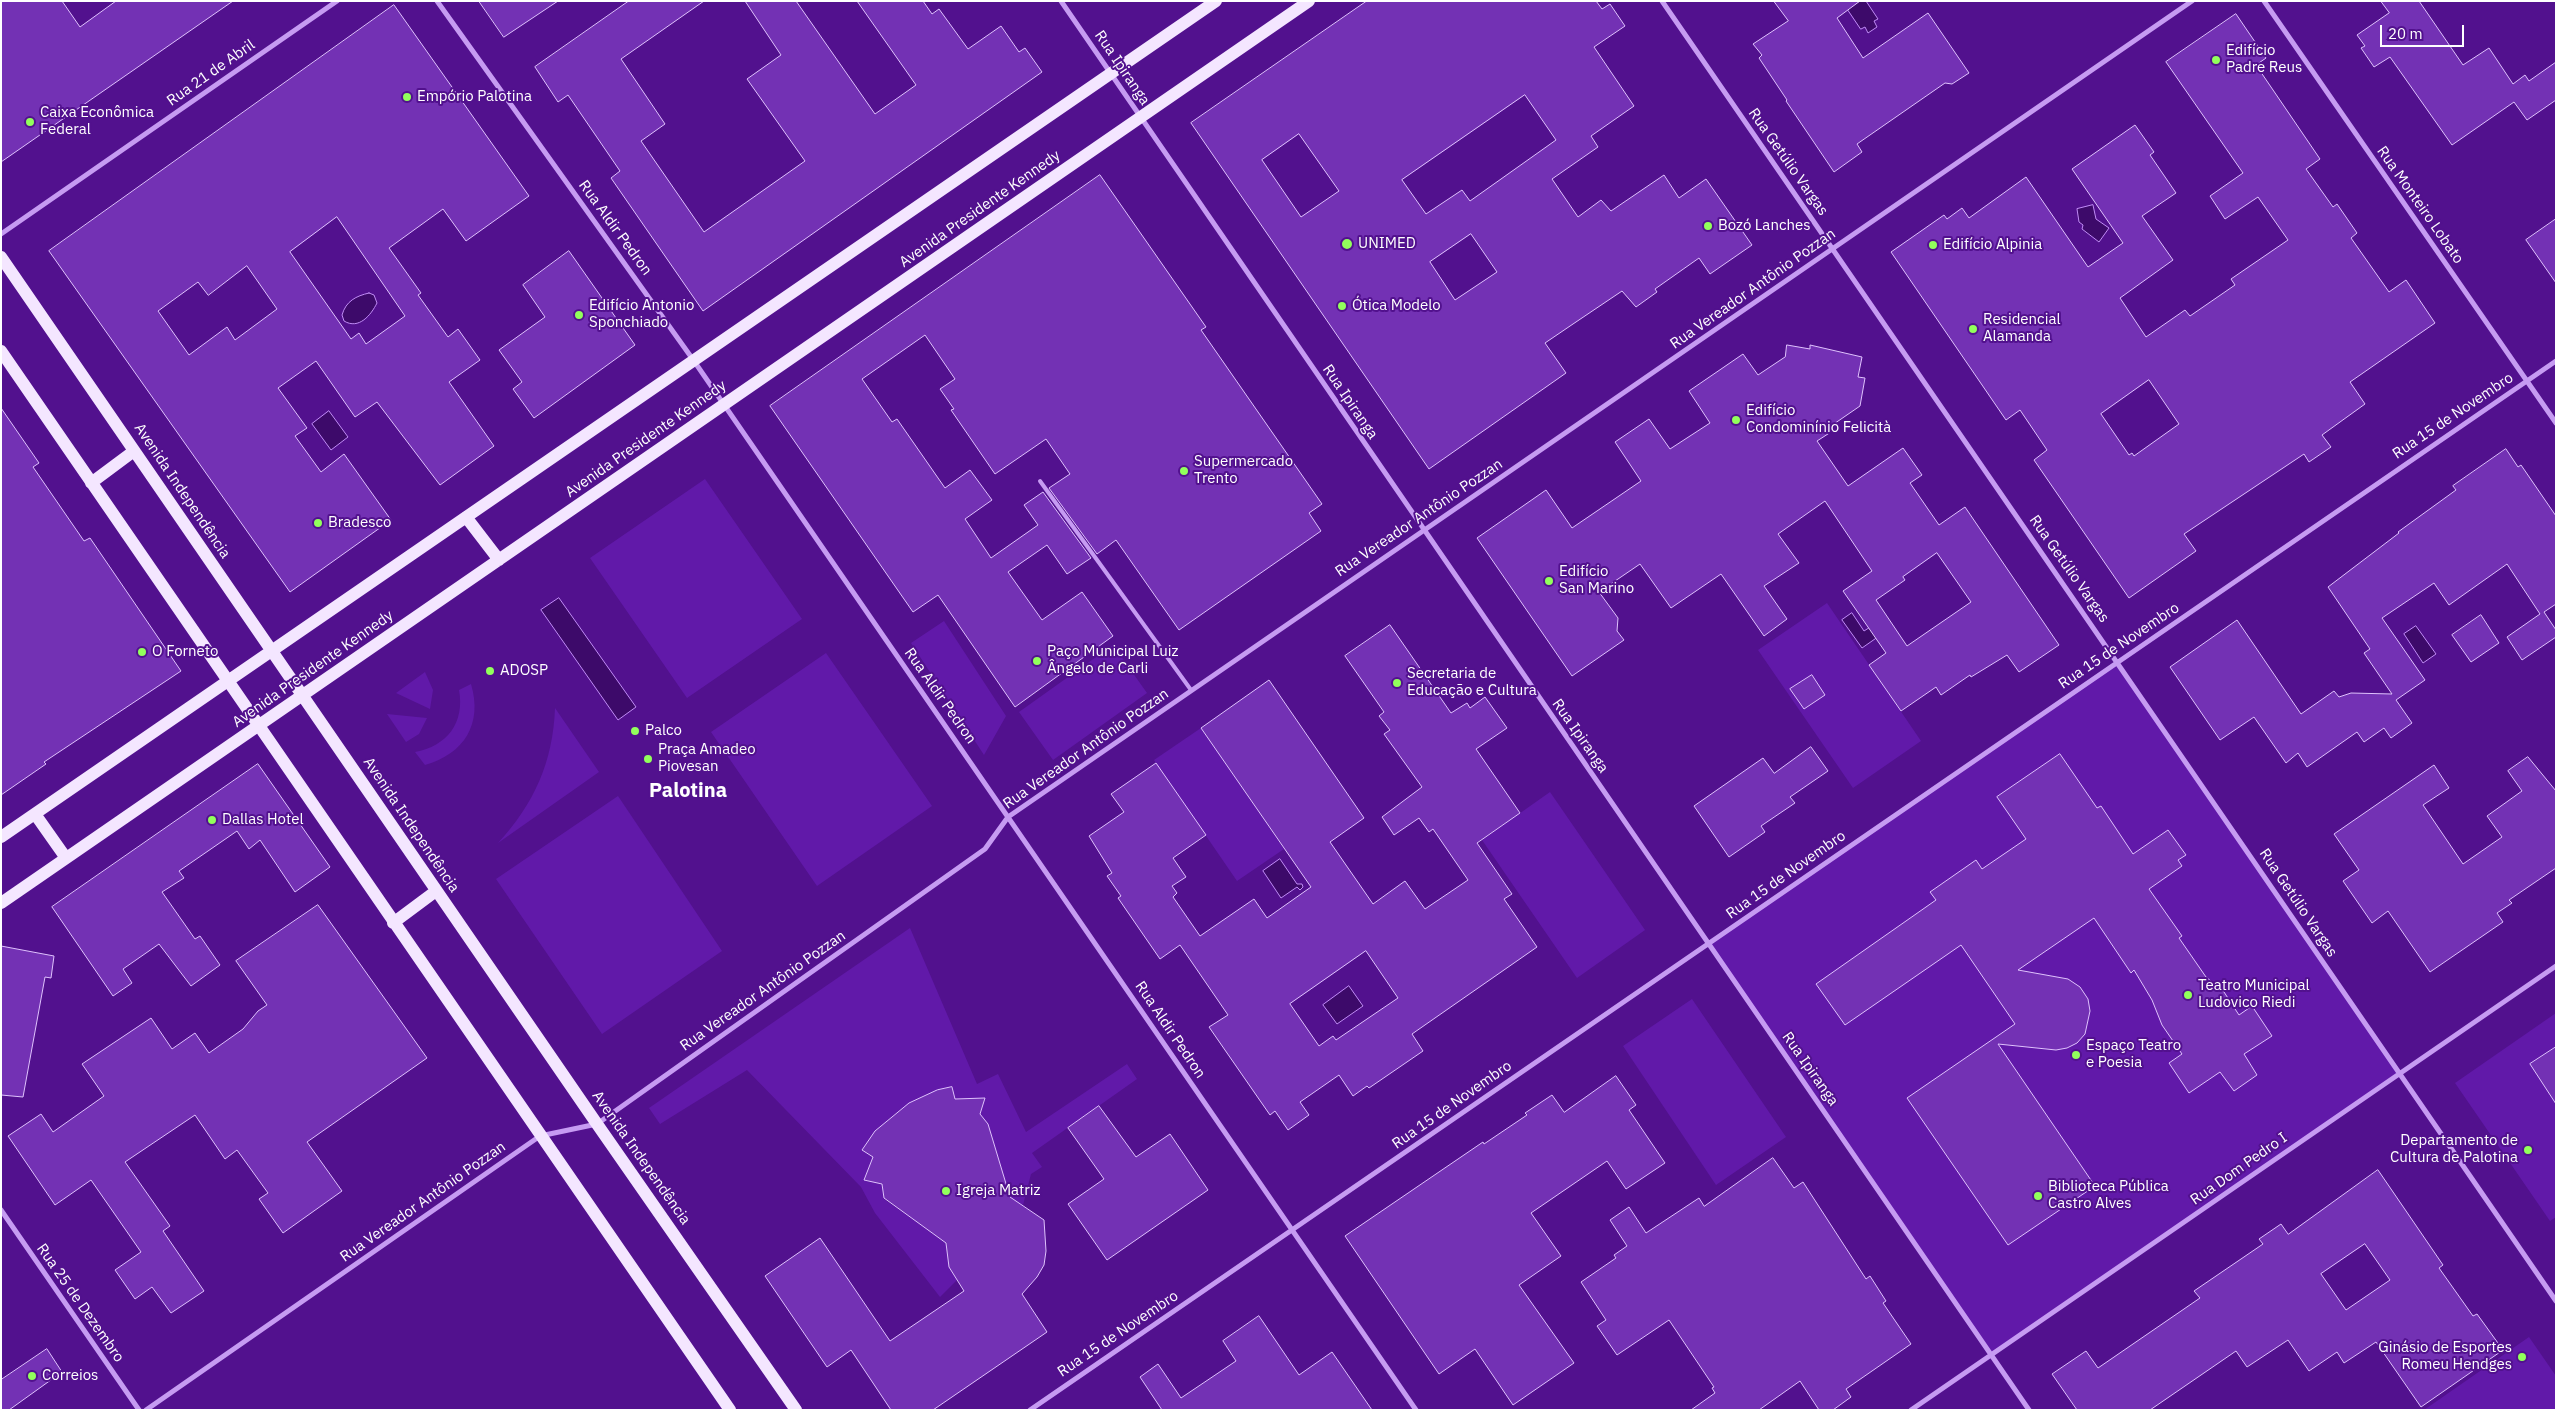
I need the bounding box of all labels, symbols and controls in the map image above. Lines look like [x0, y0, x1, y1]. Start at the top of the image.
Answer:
scale bar [2382, 15, 2466, 47]
text: 20 m [2388, 24, 2423, 43]
street label: Rua Ipiranga [1090, 27, 1154, 109]
street label: Rua 21 de Abril [164, 36, 258, 110]
place label: Edifício Padre Reus [2226, 42, 2302, 77]
marker: Edifício Padre Reus [2210, 54, 2222, 66]
place label: Empório Palotina [417, 88, 532, 106]
marker: Empório Palotina [401, 91, 413, 103]
place label: Caixa Econômica Federal [40, 104, 154, 139]
street label: Rua Getúlio Vargas [1744, 105, 1832, 219]
marker: Caixa Econômica Federal [24, 116, 36, 128]
street label: Rua Monteiro Lobato [2373, 143, 2467, 267]
street label: Avenida Presidente Kennedy [896, 146, 1064, 272]
street label: Rua Aldir Pedron [575, 177, 655, 279]
place label: Bozó Lanches [1718, 217, 1811, 235]
marker: Bozó Lanches [1702, 220, 1714, 232]
street label: Rua Vereador Antônio Pozzan [1667, 225, 1839, 353]
place label: UNIMED [1358, 235, 1416, 253]
place label: Edifício Alpinia [1943, 236, 2042, 254]
marker: UNIMED [1340, 237, 1354, 251]
marker: Edifício Alpinia [1927, 239, 1939, 251]
place label: Edifício Antonio Sponchiado [589, 297, 694, 332]
place label: Ótica Modelo [1352, 297, 1441, 315]
marker: Ótica Modelo [1336, 300, 1348, 312]
marker: Edifício Antonio Sponchiado [573, 309, 585, 321]
place label: Residencial Alamanda [1983, 311, 2061, 346]
marker: Residencial Alamanda [1967, 323, 1979, 335]
street label: Rua Ipiranga [1318, 361, 1382, 443]
street label: Rua 15 de Novembro [2389, 369, 2517, 463]
street label: Avenida Presidente Kennedy [562, 376, 730, 502]
place label: Edifício Condominínio Felicità [1746, 402, 1891, 437]
marker: Edifício Condominínio Felicità [1730, 414, 1742, 426]
street label: Avenida Independência [130, 420, 234, 562]
place label: Supermercado Trento [1194, 453, 1293, 488]
street label: Rua Vereador Antônio Pozzan [1332, 455, 1506, 581]
marker: Supermercado Trento [1178, 465, 1190, 477]
street label: Rua Getúlio Vargas [2025, 512, 2113, 626]
place label: Bradesco [328, 514, 391, 532]
marker: Bradesco [312, 517, 324, 529]
place label: Edifício San Marino [1559, 563, 1634, 598]
marker: Edifício San Marino [1543, 575, 1555, 587]
street label: Rua 15 de Novembro [2055, 599, 2183, 693]
street label: Avenida Presidente Kennedy [229, 606, 397, 732]
place label: O Forneto [152, 643, 218, 661]
place label: Paço Municipal Luiz Ângelo de Carli [1047, 643, 1179, 678]
street label: Rua Aldir Pedron [900, 645, 980, 747]
marker: O Forneto [136, 646, 148, 658]
marker: Paço Municipal Luiz Ângelo de Carli [1031, 655, 1043, 667]
place label: ADOSP [500, 662, 548, 680]
marker: ADOSP [484, 665, 496, 677]
place label: Secretaria de Educação e Cultura [1407, 665, 1537, 700]
marker: Secretaria de Educação e Cultura [1391, 677, 1403, 689]
street label: Rua Vereador Antônio Pozzan [1000, 685, 1172, 813]
street label: Rua Ipiranga [1548, 696, 1612, 776]
place label: Palco [645, 722, 682, 740]
marker: Palco [629, 725, 641, 737]
place label: Praça Amadeo Piovesan [658, 741, 756, 776]
marker: Praça Amadeo Piovesan [642, 753, 654, 765]
street label: Avenida Independência [359, 754, 463, 896]
district label: Palotina [649, 779, 727, 803]
place label: Dallas Hotel [222, 811, 304, 829]
marker: Dallas Hotel [206, 814, 218, 826]
street label: Rua 15 de Novembro [1723, 827, 1849, 923]
street label: Rua Getúlio Vargas [2255, 845, 2341, 961]
street label: Rua Vereador Antônio Pozzan [677, 927, 849, 1055]
place label: Teatro Municipal Ludovico Riedi [2198, 977, 2310, 1012]
street label: Rua Aldir Pedron [1131, 978, 1209, 1082]
marker: Teatro Municipal Ludovico Riedi [2182, 989, 2194, 1001]
street label: Rua Ipiranga [1778, 1029, 1842, 1109]
place label: Espaço Teatro e Poesia [2086, 1037, 2181, 1072]
marker: Espaço Teatro e Poesia [2070, 1049, 2082, 1061]
street label: Rua 15 de Novembro [1389, 1057, 1515, 1153]
street label: Avenida Independência [588, 1088, 694, 1228]
street label: Rua Dom Pedro I [2187, 1129, 2291, 1209]
place label: Departamento de Cultura de Palotina [2390, 1132, 2518, 1167]
street label: Rua Vereador Antônio Pozzan [337, 1138, 509, 1266]
marker: Departamento de Cultura de Palotina [2522, 1144, 2534, 1156]
place label: Biblioteca Pública Castro Alves [2048, 1178, 2169, 1213]
place label: Igreja Matriz [956, 1182, 1041, 1200]
marker: Igreja Matriz [940, 1185, 952, 1197]
marker: Biblioteca Pública Castro Alves [2032, 1190, 2044, 1202]
street label: Rua 25 de Dezembro [32, 1240, 128, 1366]
street label: Rua 15 de Novembro [1054, 1287, 1182, 1381]
place label: Ginásio de Esportes Romeu Hendges [2378, 1339, 2512, 1374]
marker: Ginásio de Esportes Romeu Hendges [2516, 1351, 2528, 1363]
place label: Correios [42, 1367, 98, 1385]
marker: Correios [26, 1370, 38, 1382]

